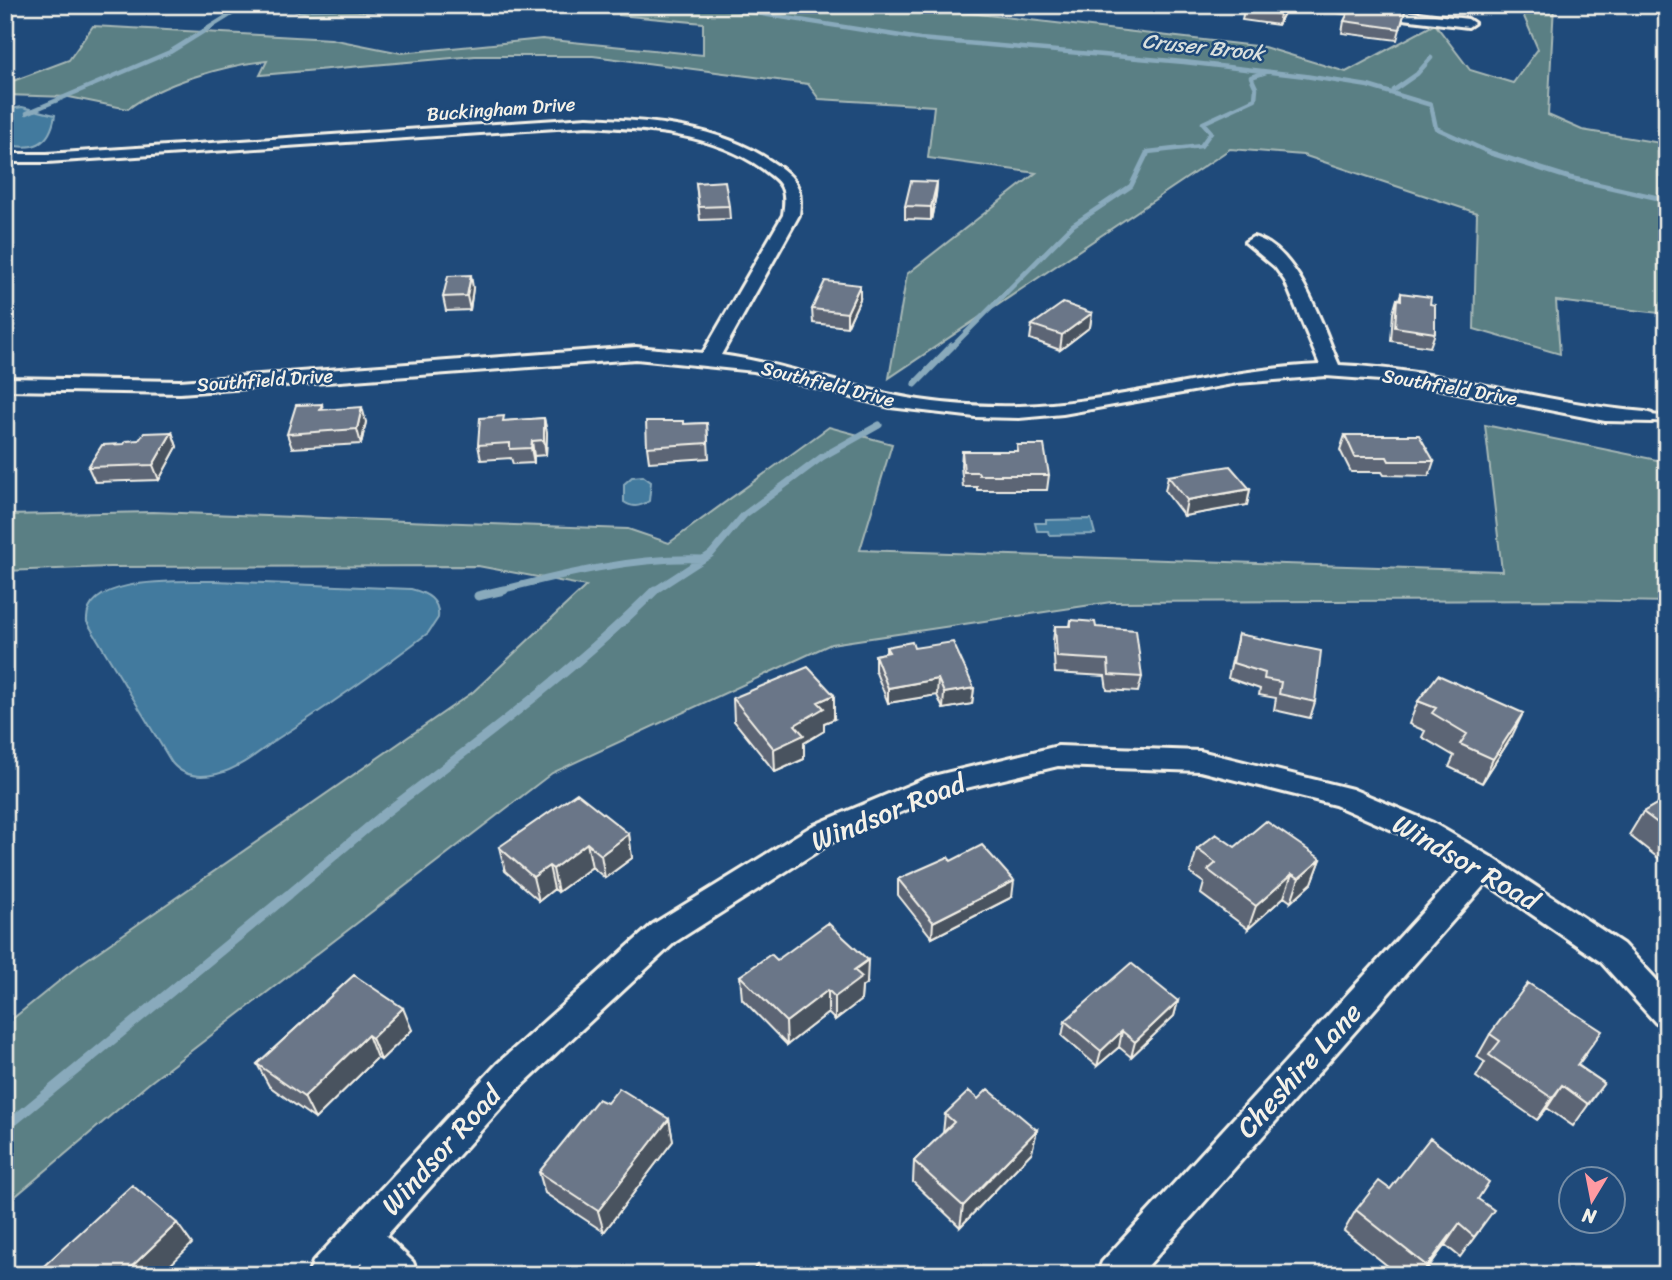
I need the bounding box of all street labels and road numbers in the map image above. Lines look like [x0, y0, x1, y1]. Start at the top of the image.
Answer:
street label: Buckingham Drive [426, 87, 577, 131]
street label: Southfield Drive [758, 351, 898, 417]
street label: Southfield Drive [196, 359, 335, 401]
street label: Southfield Drive [1380, 359, 1520, 415]
street label: Windsor Road [803, 758, 975, 865]
street label: Windsor Road [1383, 800, 1551, 925]
street label: Cheshire Lane [1224, 990, 1374, 1150]
street label: Windsor Road [368, 1071, 515, 1227]

